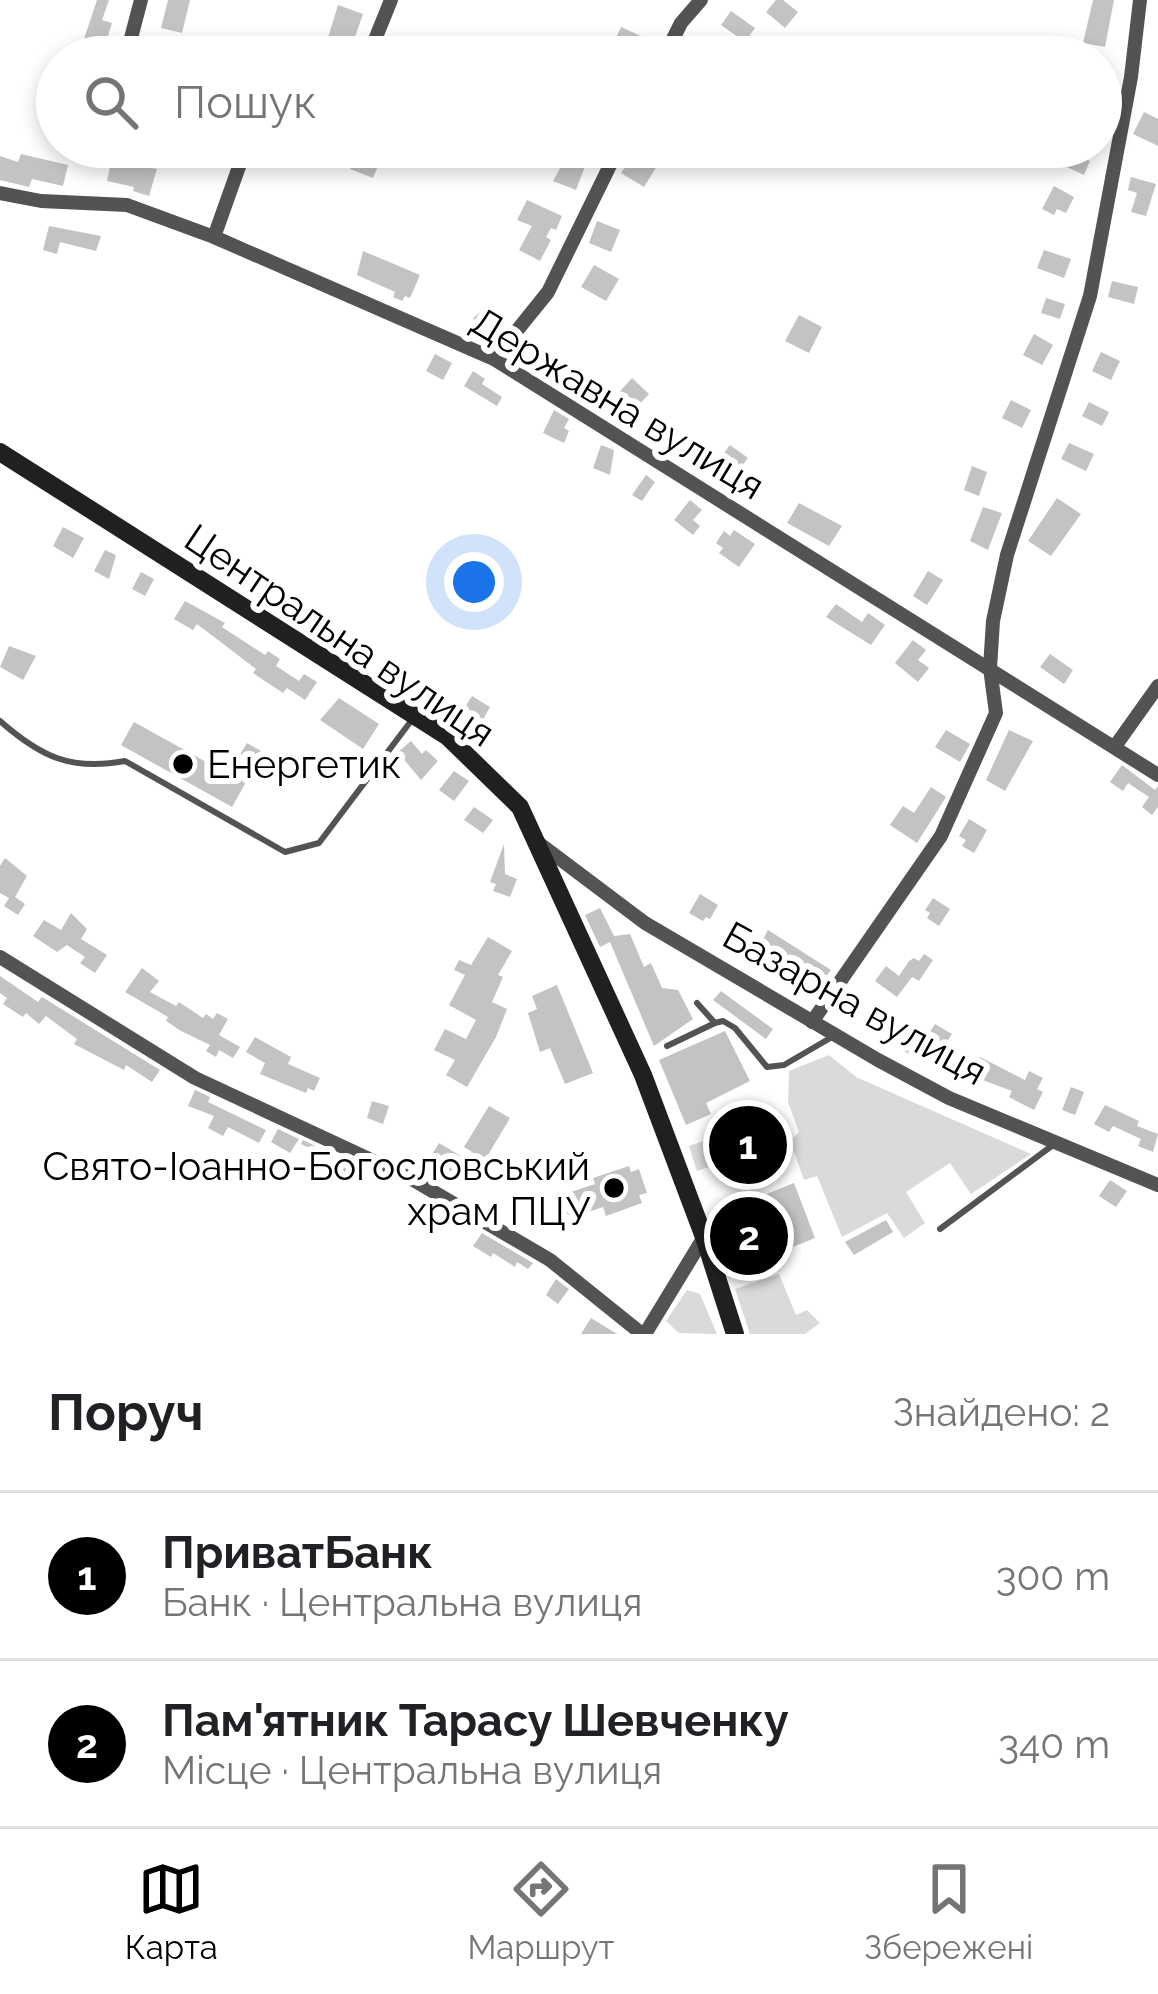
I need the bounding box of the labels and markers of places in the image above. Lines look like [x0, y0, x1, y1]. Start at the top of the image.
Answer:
place label: Енергетик [207, 741, 401, 787]
marker: Енергетик [170, 751, 196, 777]
pin: 1 [709, 1100, 787, 1190]
place label: Свято-Іоанно-Богословський храм ПЦУ [43, 1143, 591, 1234]
marker: Свято-Іоанно-Богословський храм ПЦУ [601, 1175, 627, 1201]
pin: 2 [710, 1191, 788, 1281]

